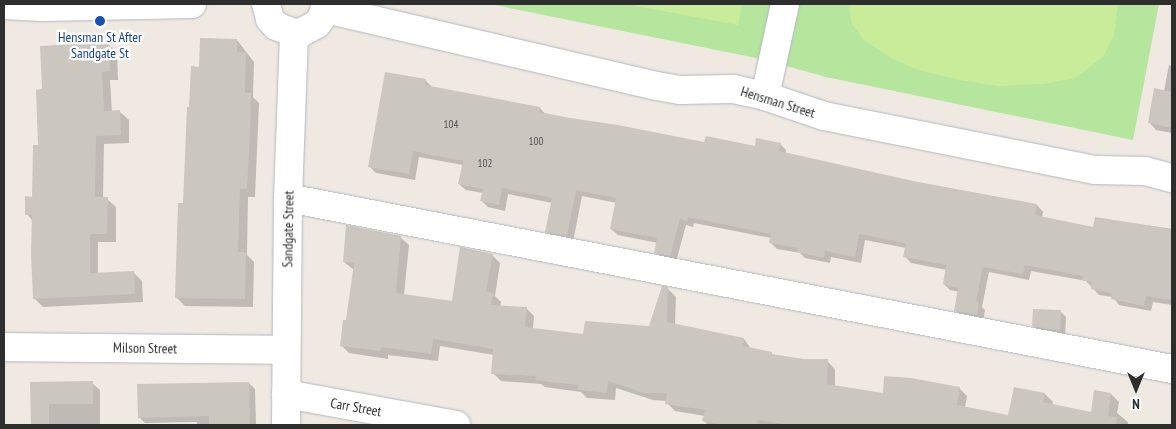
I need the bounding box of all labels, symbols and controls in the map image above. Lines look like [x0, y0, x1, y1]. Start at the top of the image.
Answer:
marker: Hensman St After Sandgate St [94, 15, 106, 27]
place label: Hensman St After Sandgate St [58, 29, 142, 62]
street label: Hensman Street [739, 83, 817, 121]
house number: 104 [444, 117, 458, 131]
house number: 100 [529, 134, 543, 148]
house number: 102 [478, 156, 492, 170]
street label: Sandgate Street [279, 190, 297, 268]
street label: Milson Street [113, 339, 177, 357]
north arrow [1111, 364, 1161, 414]
street label: Carr Street [329, 394, 383, 420]
text: N [1132, 395, 1140, 413]

